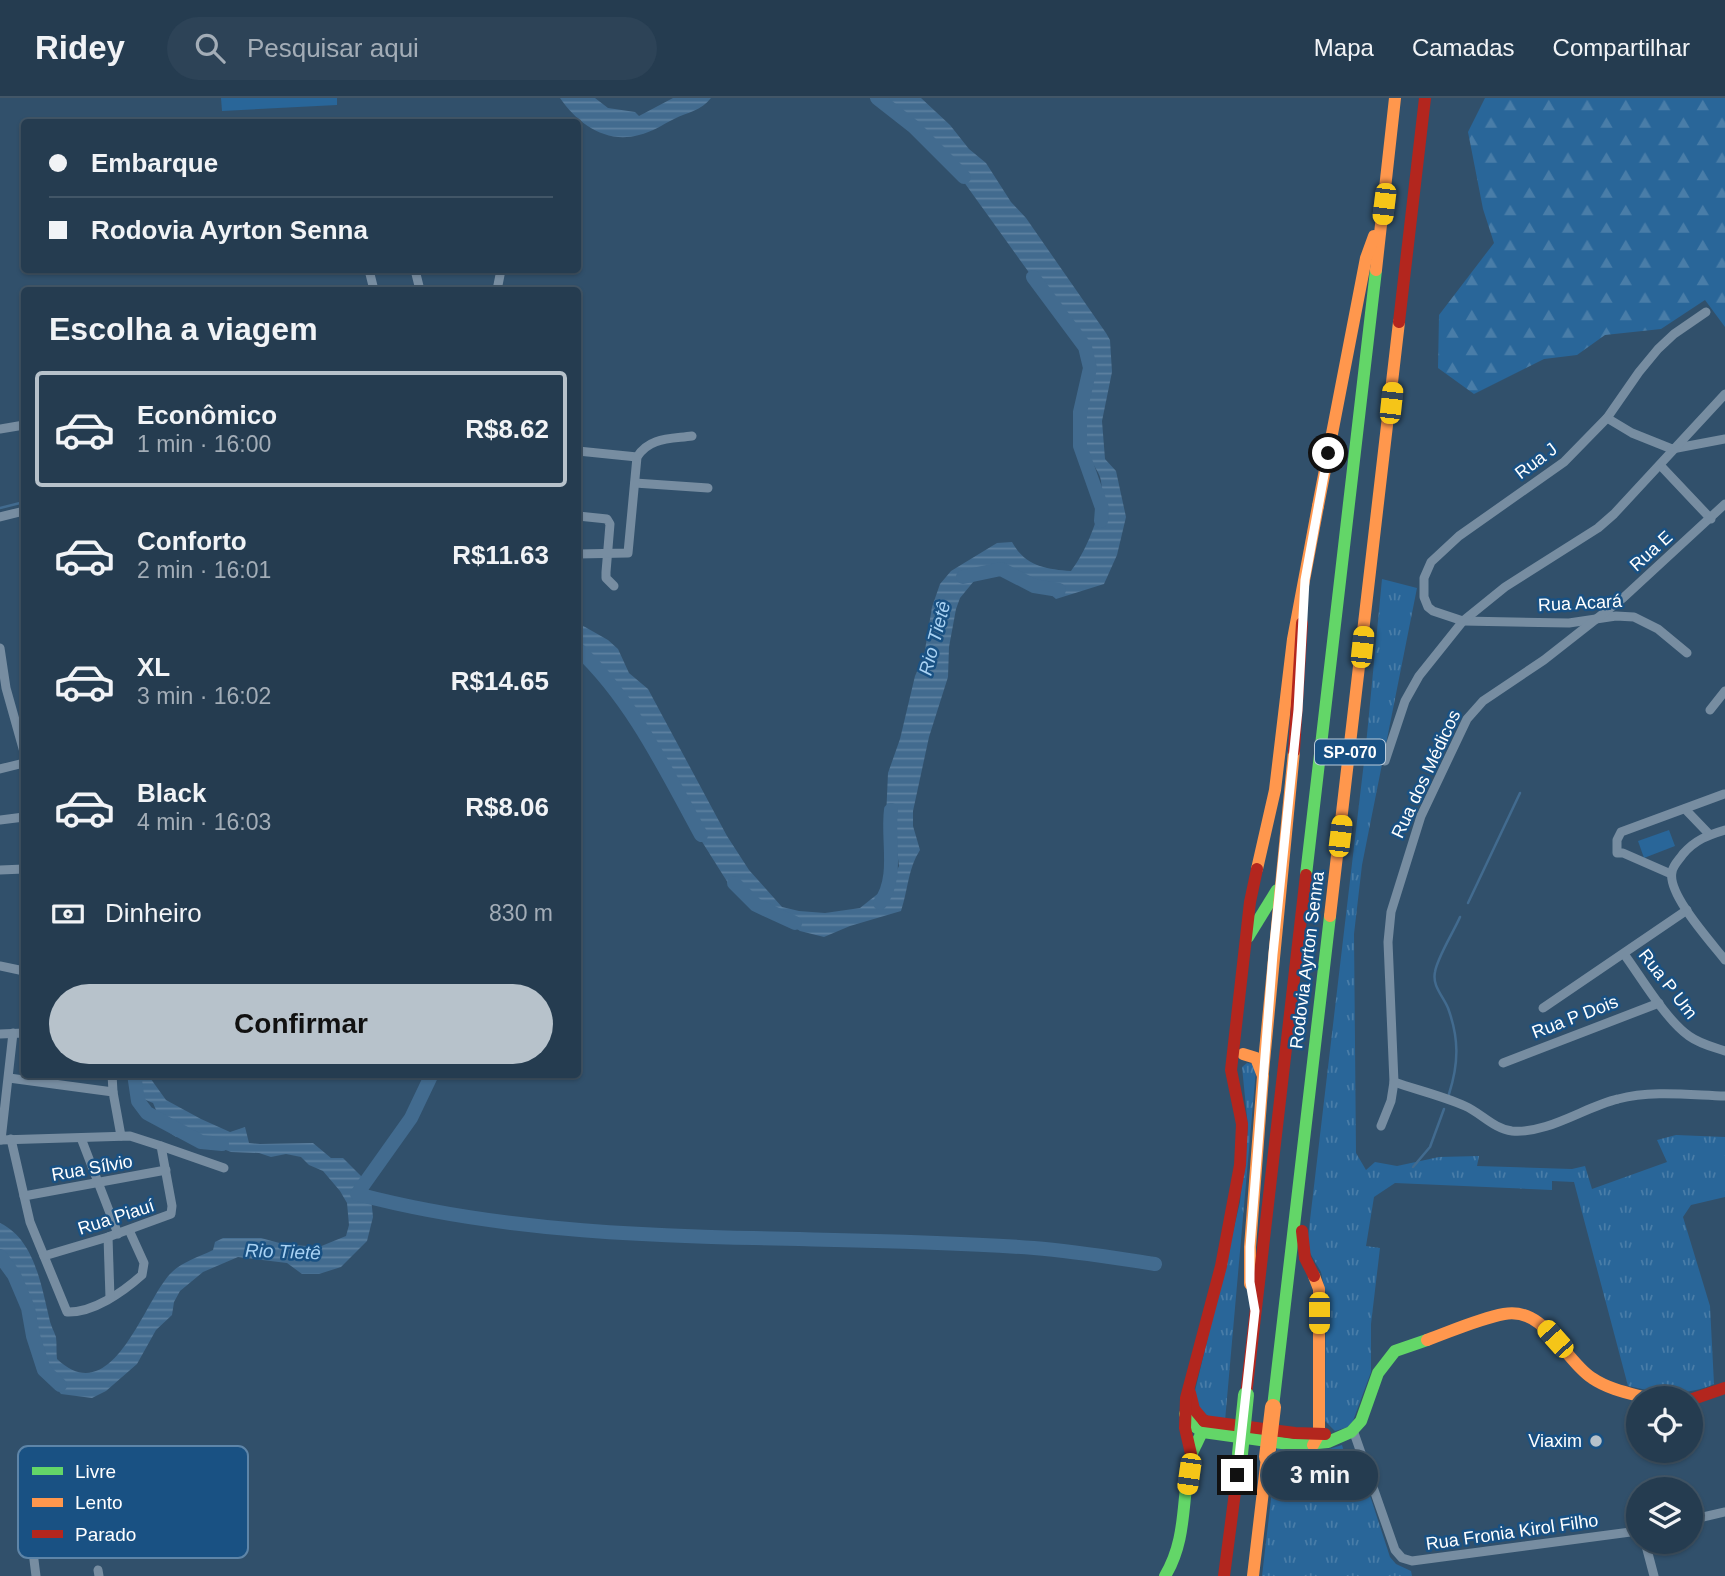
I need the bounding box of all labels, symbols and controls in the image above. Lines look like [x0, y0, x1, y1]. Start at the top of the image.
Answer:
search box [167, 17, 657, 80]
text: Ridey [35, 29, 125, 66]
icon: search [191, 29, 229, 67]
text: Pesquisar aqui [247, 33, 419, 63]
text: Mapa [1314, 34, 1374, 61]
text: Camadas [1412, 34, 1515, 61]
text: Compartilhar [1553, 34, 1690, 61]
text: Embarque [91, 148, 218, 178]
car [1372, 182, 1397, 226]
text: Rodovia Ayrton Senna [91, 215, 368, 245]
text: Escolha a viagem [49, 311, 318, 347]
car [1379, 381, 1404, 425]
icon: car [53, 398, 116, 461]
text: Econômico [137, 400, 277, 430]
text: R$8.62 [465, 414, 549, 444]
text: 1 min · 16:00 [137, 431, 271, 457]
route start [1312, 437, 1344, 469]
street label: Rua J [1511, 439, 1561, 483]
icon: car [53, 524, 116, 587]
text: Conforto [137, 526, 247, 556]
street label: Rua E [1626, 527, 1676, 575]
text: R$11.63 [452, 540, 549, 570]
text: 2 min · 16:01 [137, 557, 271, 583]
street label: Rua Acará [1538, 591, 1623, 615]
water label: Rio Tietê [915, 599, 954, 677]
car [1350, 625, 1375, 669]
icon: car [53, 650, 116, 713]
text: XL [137, 652, 170, 682]
text: R$14.65 [451, 666, 549, 696]
text: 3 min · 16:02 [137, 683, 271, 709]
street label: Rua dos Médicos [1388, 707, 1464, 841]
road number: SP-070 [1315, 740, 1385, 764]
icon: car [53, 776, 116, 839]
text: Black [137, 778, 206, 808]
text: R$8.06 [465, 792, 549, 822]
text: 4 min · 16:03 [137, 809, 271, 835]
car [1328, 814, 1353, 858]
street label: Rodovia Ayrton Senna [1286, 869, 1328, 1050]
icon: cash [49, 895, 87, 933]
text: Dinheiro [105, 898, 202, 928]
text: 830 m [489, 900, 553, 926]
street label: Rua P Um [1635, 945, 1701, 1023]
button: Confirmar [49, 984, 553, 1064]
street label: Rua P Dois [1529, 991, 1621, 1043]
street label: Rua Sílvio [50, 1151, 134, 1185]
street label: Rua Piauí [75, 1195, 157, 1239]
water label: Rio Tietê [245, 1240, 321, 1263]
car [1309, 1292, 1330, 1334]
car [1534, 1316, 1577, 1362]
map controls [1626, 1386, 1703, 1554]
button: locate [1626, 1386, 1703, 1463]
place label: Viaxim [1528, 1431, 1582, 1451]
marker: Viaxim [1588, 1433, 1604, 1449]
legend [18, 1446, 248, 1558]
callout: 3 min [1262, 1450, 1377, 1500]
car [1176, 1452, 1203, 1496]
route end [1221, 1459, 1253, 1491]
text: Livre [75, 1461, 116, 1482]
text: 3 min [1290, 1462, 1350, 1488]
button: layers [1626, 1477, 1703, 1554]
text: Lento [75, 1492, 123, 1513]
street label: Rua Fronia Kirol Filho [1424, 1510, 1600, 1554]
text: Parado [75, 1524, 136, 1545]

